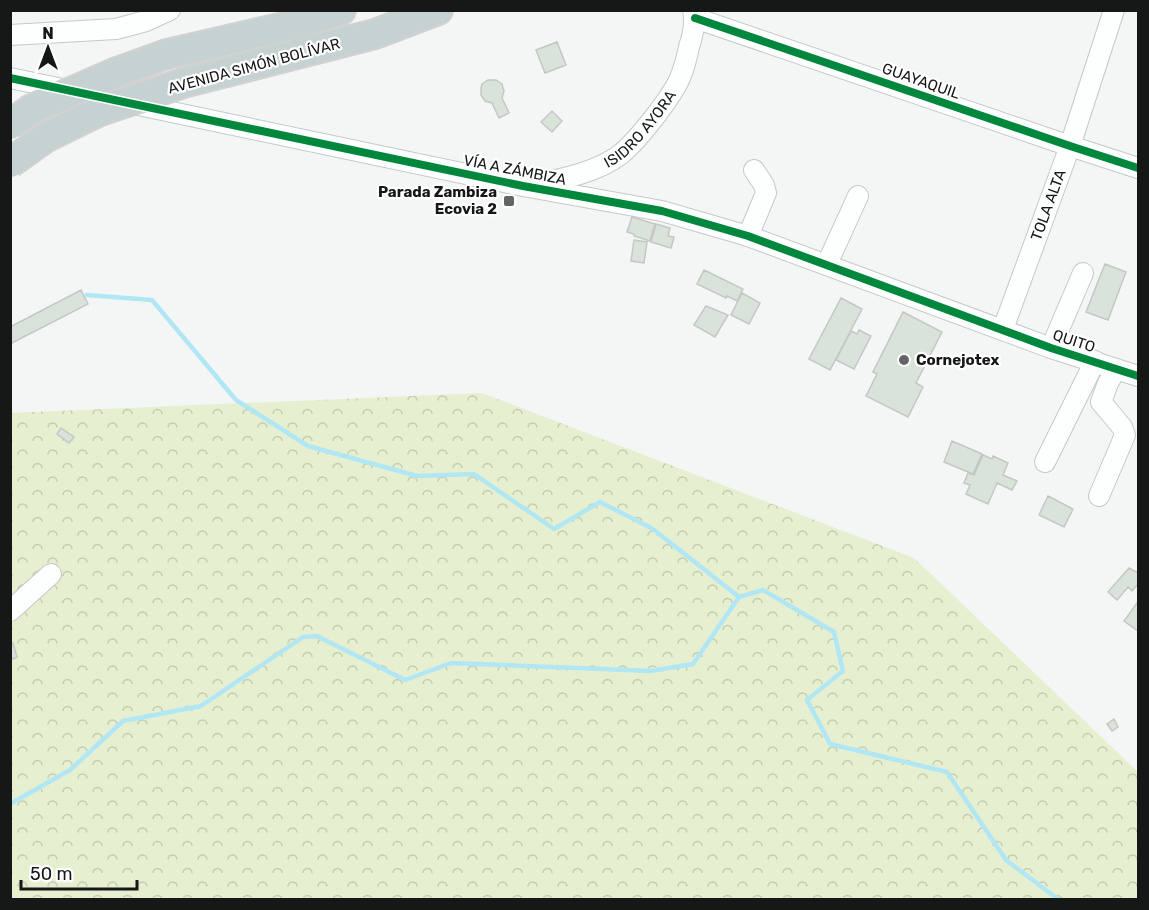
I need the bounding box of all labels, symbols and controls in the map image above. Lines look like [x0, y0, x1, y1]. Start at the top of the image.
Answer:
north arrow [18, 18, 78, 78]
text: N [42, 24, 54, 43]
street label: AVENIDA SIMÓN BOLÍVAR [166, 34, 342, 98]
street label: GUAYAQUIL [880, 59, 963, 103]
street label: ISIDRO AYORA [601, 87, 680, 172]
street label: VÍA A ZÁMBIZA [462, 151, 568, 189]
street label: TOLA ALTA [1027, 167, 1070, 243]
place label: Parada Zambiza Ecovia 2 [378, 183, 497, 218]
marker: Parada Zambiza Ecovia 2 [502, 194, 516, 208]
street label: QUITO [1051, 326, 1097, 356]
place label: Cornejotex [916, 351, 999, 369]
marker: Cornejotex [897, 353, 911, 367]
scale bar [21, 853, 136, 891]
text: 50 m [30, 863, 73, 885]

